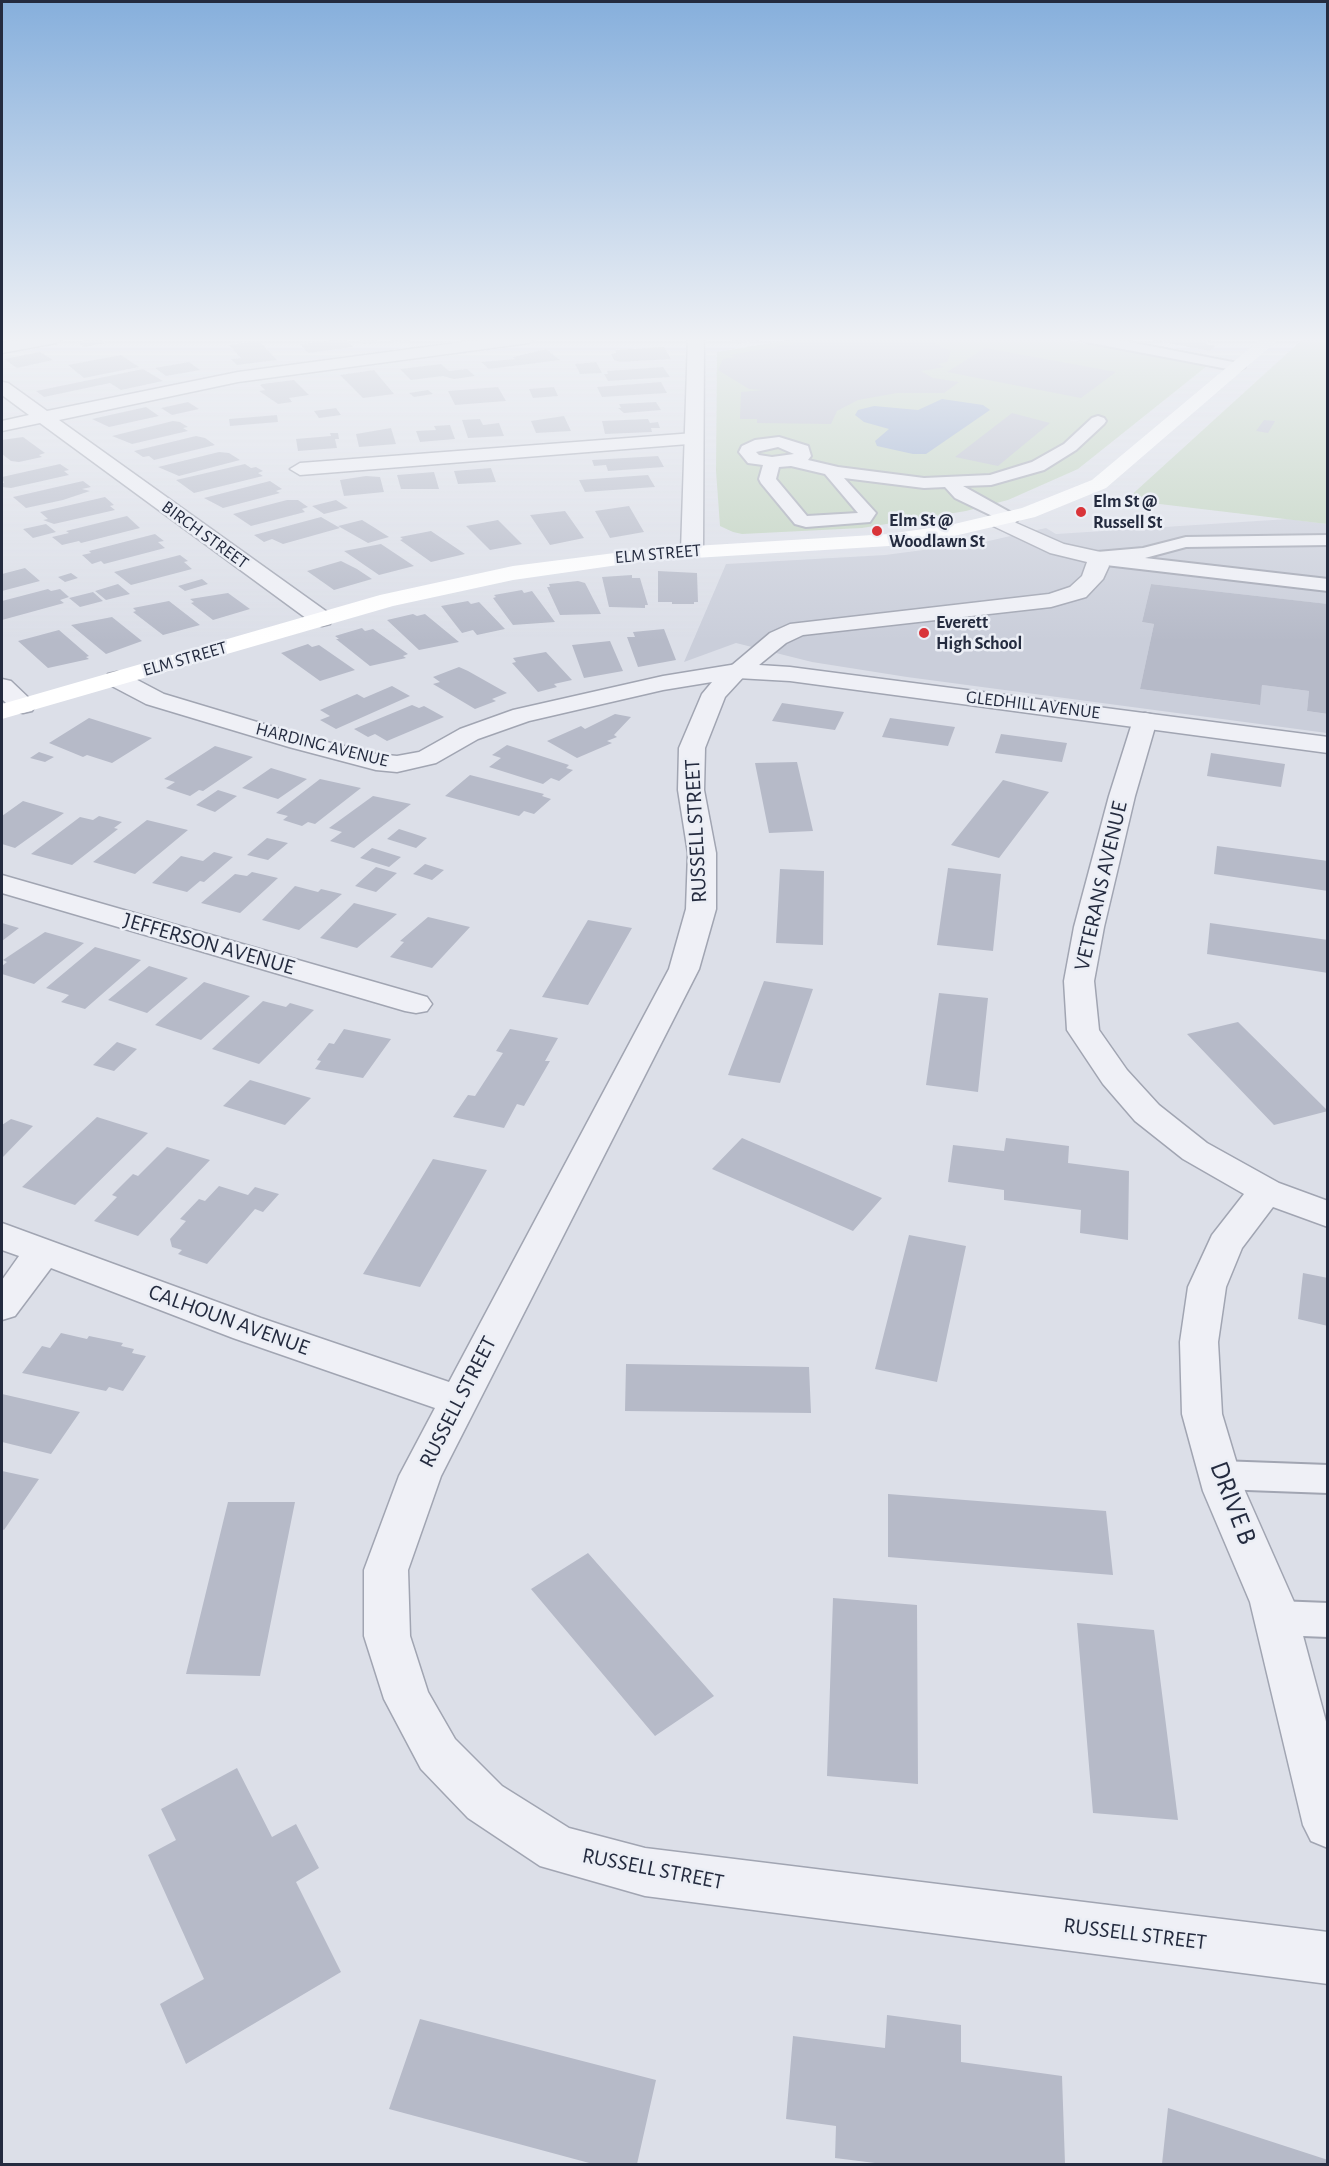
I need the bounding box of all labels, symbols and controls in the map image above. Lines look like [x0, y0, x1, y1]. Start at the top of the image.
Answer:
place label: Elm St @ Russell St [1093, 491, 1162, 534]
street label: BIRCH STREET [157, 496, 253, 574]
marker: Elm St @ Russell St [1074, 505, 1088, 519]
place label: Elm St @ Woodlawn St [889, 510, 985, 552]
marker: Elm St @ Woodlawn St [870, 524, 884, 538]
street label: ELM STREET [614, 539, 702, 569]
place label: Everett High School [936, 612, 1022, 654]
marker: Everett High School [917, 626, 931, 640]
street label: ELM STREET [140, 637, 230, 681]
street label: GLEDHILL AVENUE [965, 686, 1101, 724]
street label: HARDING AVENUE [253, 718, 391, 772]
street label: RUSSELL STREET [679, 758, 713, 904]
street label: VETERANS AVENUE [1069, 799, 1133, 973]
street label: JEFFERSON AVENUE [120, 907, 298, 981]
street label: CALHOUN AVENUE [145, 1279, 313, 1361]
street label: RUSSELL STREET [414, 1332, 502, 1472]
street label: DRIVE B [1202, 1457, 1264, 1549]
street label: RUSSELL STREET [580, 1842, 726, 1896]
street label: RUSSELL STREET [1062, 1912, 1208, 1956]

